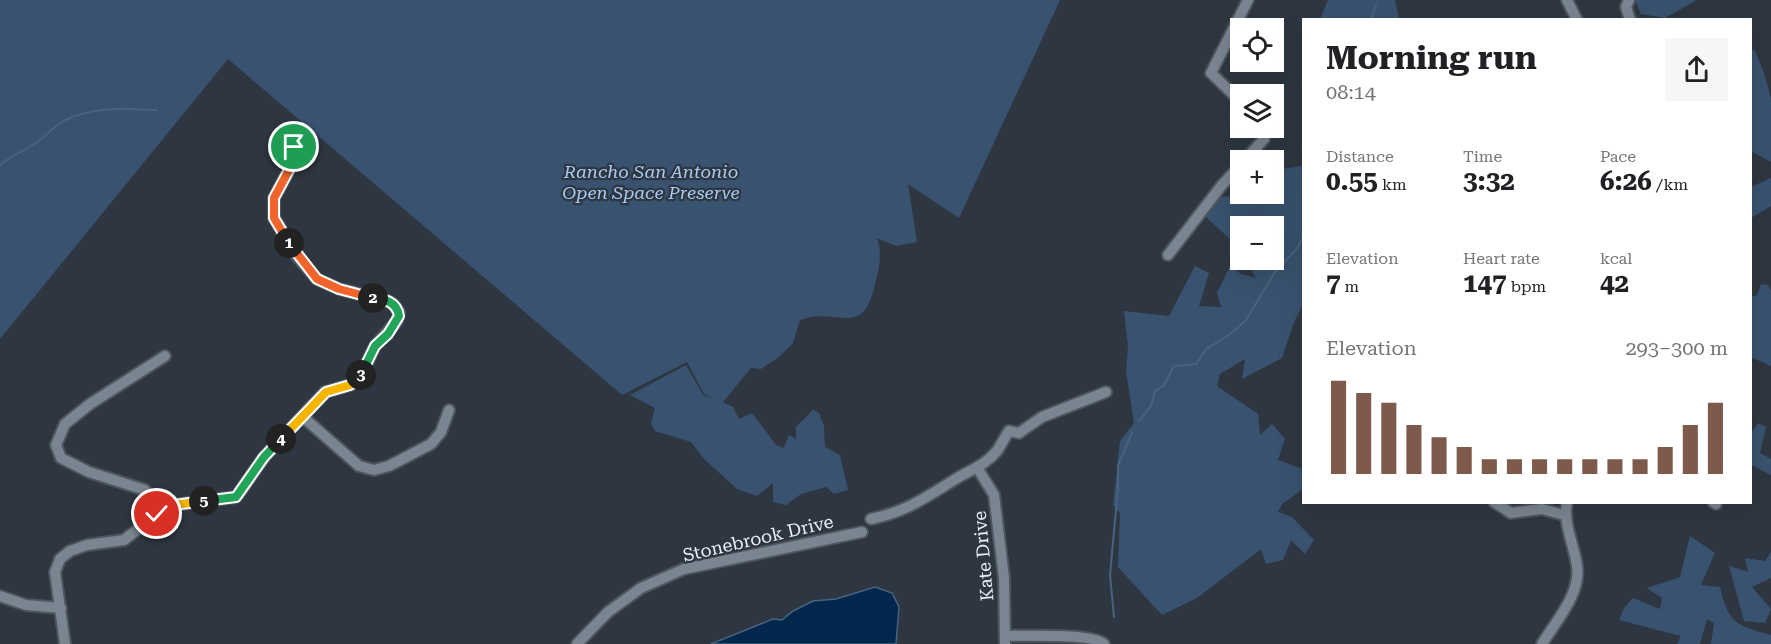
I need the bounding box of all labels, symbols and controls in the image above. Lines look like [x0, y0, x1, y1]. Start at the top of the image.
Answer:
map controls [1230, 18, 1284, 270]
button: locate [1230, 18, 1284, 72]
text: Morning run [1326, 38, 1537, 77]
button: share [1665, 38, 1728, 101]
text: 08:14 [1326, 80, 1376, 104]
button: layers [1230, 84, 1284, 138]
pin [268, 121, 319, 172]
icon: arrive [277, 130, 310, 163]
text: Distance [1326, 147, 1394, 166]
text: Time [1463, 147, 1502, 166]
text: Pace [1600, 147, 1636, 166]
button: + [1230, 150, 1284, 204]
park label: Rancho San Antonio Open Space Preserve [562, 161, 740, 203]
text: 0.55 [1326, 166, 1378, 196]
text: 3:32 [1463, 166, 1515, 196]
text: 6:26 [1600, 166, 1652, 196]
text: km [1378, 175, 1407, 194]
text: /km [1652, 175, 1688, 194]
button: − [1230, 216, 1284, 270]
pin: 1 [274, 228, 304, 258]
text: 1 [285, 233, 293, 252]
text: Elevation [1326, 249, 1399, 268]
text: Heart rate [1463, 249, 1540, 268]
text: kcal [1600, 249, 1632, 268]
text: 7 [1326, 268, 1341, 298]
text: 147 [1463, 268, 1507, 298]
text: 42 [1600, 268, 1629, 298]
text: m [1341, 277, 1359, 296]
text: bpm [1507, 277, 1546, 296]
pin: 2 [358, 283, 388, 313]
text: 2 [369, 288, 377, 307]
text: Elevation [1326, 336, 1417, 360]
text: 293–300 m [1625, 336, 1728, 360]
pin: 3 [346, 360, 376, 390]
text: 3 [357, 365, 365, 384]
pin: 4 [266, 424, 296, 454]
text: 4 [277, 429, 285, 448]
pin: 5 [189, 486, 219, 516]
pin [131, 488, 182, 539]
text: 5 [200, 491, 208, 510]
icon: check [140, 497, 173, 530]
street label: Stonebrook Drive [681, 510, 835, 566]
street label: Kate Drive [969, 510, 997, 602]

